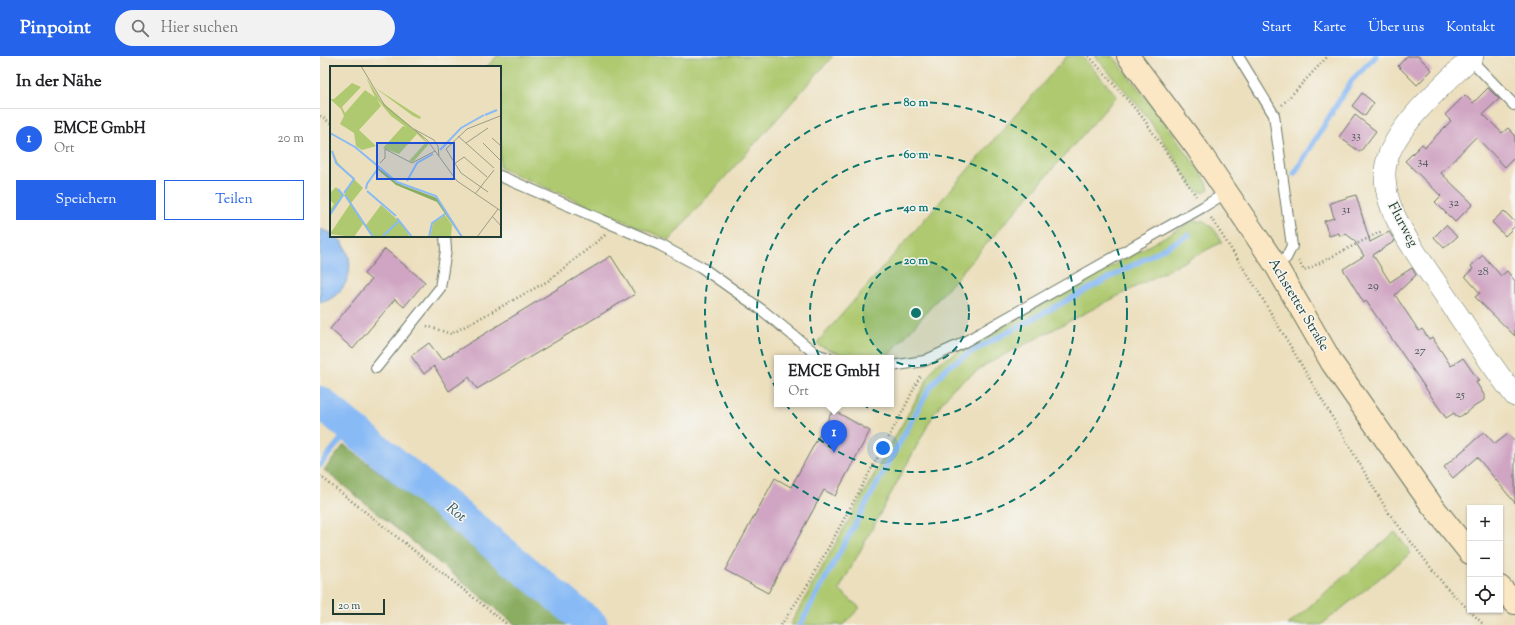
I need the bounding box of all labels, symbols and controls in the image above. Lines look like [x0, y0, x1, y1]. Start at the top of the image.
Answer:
search box [115, 10, 395, 46]
text: Pinpoint [20, 15, 91, 42]
icon: search [129, 17, 151, 39]
text: Hier suchen [161, 18, 238, 39]
text: Start [1262, 18, 1291, 38]
text: Karte [1313, 18, 1346, 38]
text: Über uns [1368, 18, 1424, 38]
text: Kontakt [1446, 18, 1495, 38]
inset map [330, 66, 501, 237]
text: In der Nähe [16, 70, 102, 94]
text: 80 m [904, 94, 928, 112]
text: EMCE GmbH [54, 119, 146, 140]
house number: 33 [1351, 127, 1361, 145]
text: 1 [27, 130, 31, 148]
text: 20 m [278, 130, 304, 148]
text: Ort [54, 140, 74, 158]
text: 60 m [904, 146, 928, 164]
house number: 34 [1418, 153, 1428, 171]
button: Speichern [16, 180, 156, 220]
button: Teilen [164, 180, 304, 220]
house number: 32 [1449, 194, 1460, 212]
text: 40 m [903, 199, 928, 217]
street label: Flurweg [1382, 199, 1422, 251]
house number: 31 [1342, 201, 1350, 219]
text: 20 m [904, 252, 928, 270]
street label: Achstetter Straße [1262, 255, 1334, 355]
house number: 28 [1477, 263, 1489, 281]
house number: 29 [1367, 277, 1379, 295]
centre of rings [909, 306, 923, 320]
house number: 27 [1414, 342, 1426, 360]
popup [774, 355, 894, 407]
text: EMCE GmbH [788, 362, 880, 383]
text: Ort [788, 383, 809, 401]
house number: 25 [1455, 386, 1465, 404]
pin: 1 [821, 420, 847, 453]
your location [873, 438, 893, 458]
water label: Rot [441, 498, 471, 528]
map controls [1467, 505, 1503, 613]
button: + [1467, 505, 1503, 541]
button: − [1467, 541, 1503, 577]
button: locate [1467, 577, 1503, 613]
scale bar [332, 597, 385, 616]
text: 20 m [338, 598, 360, 614]

